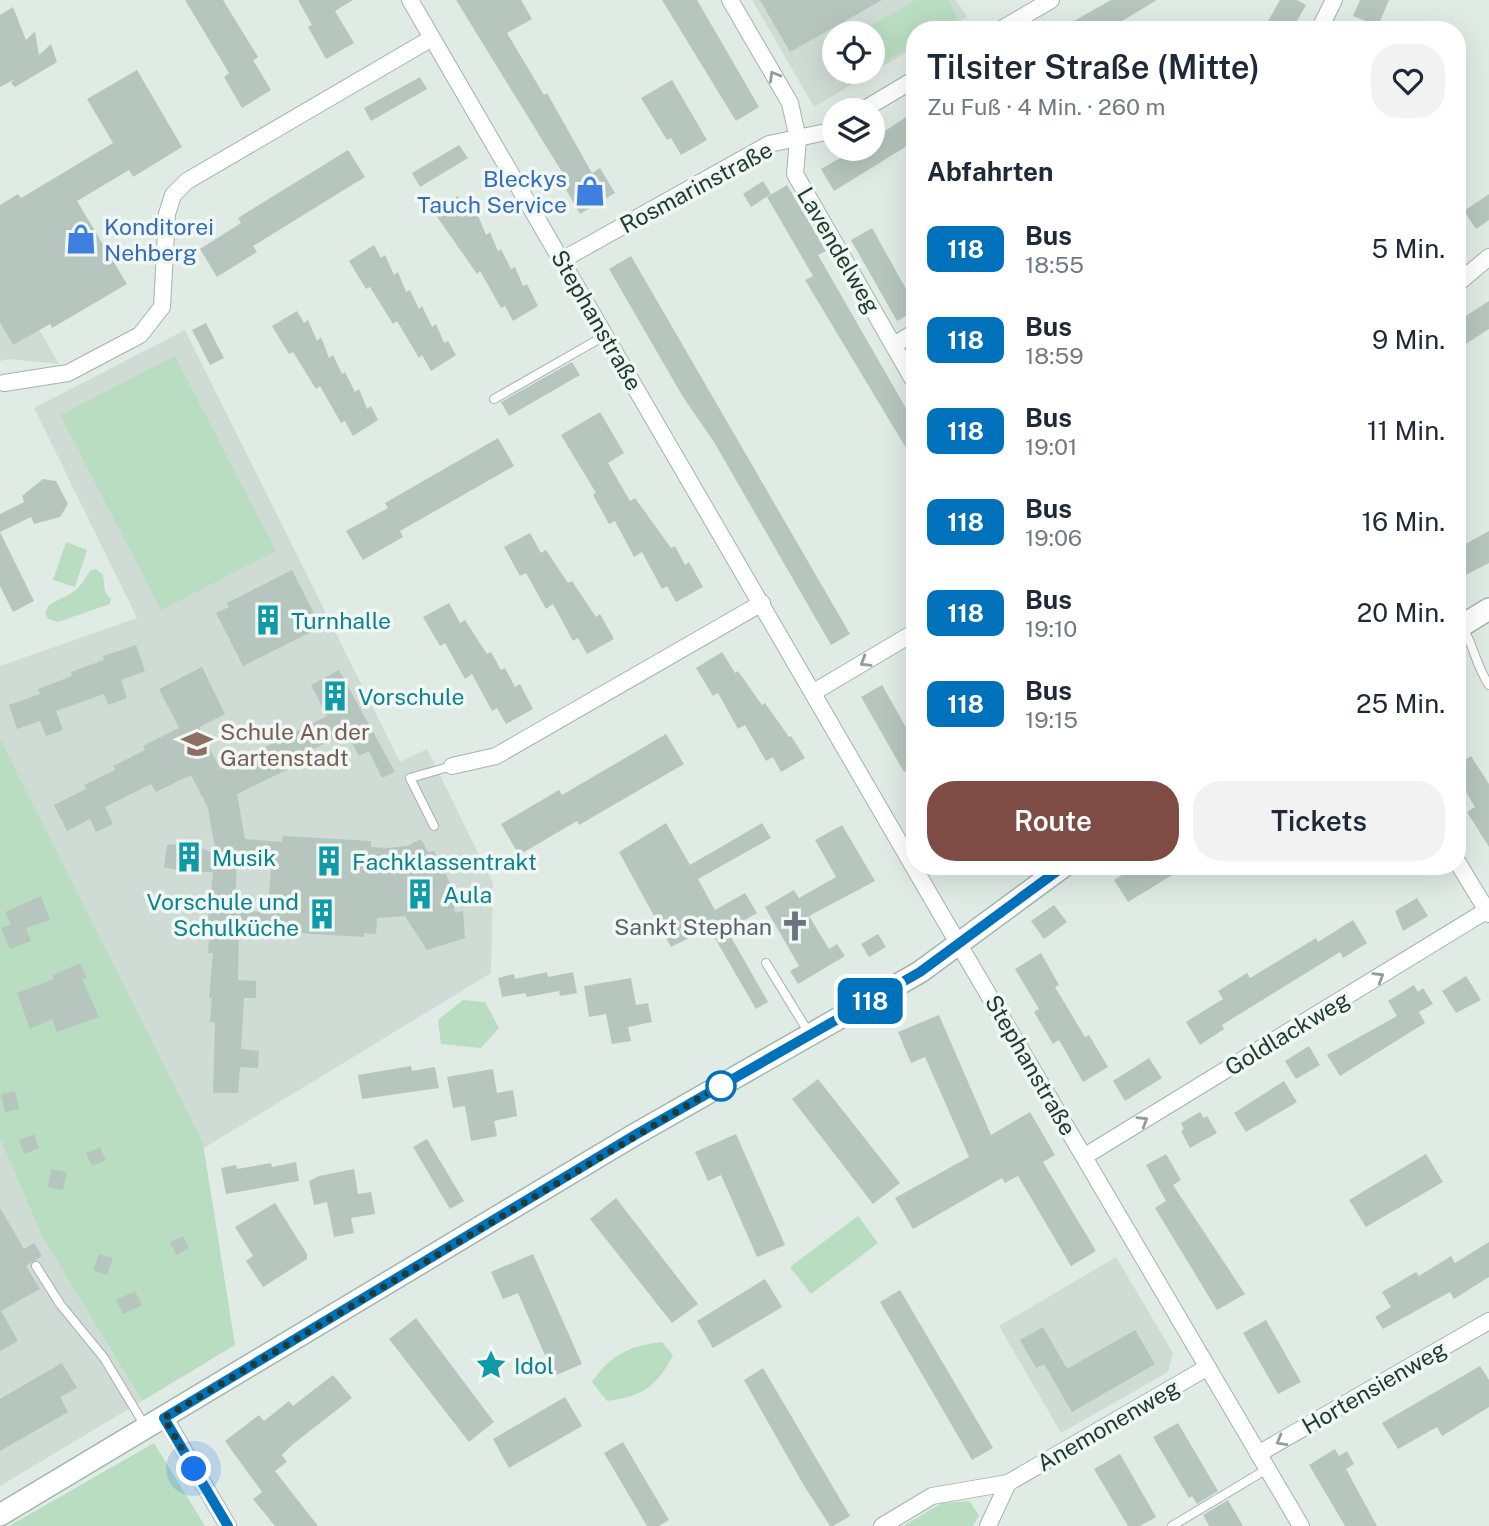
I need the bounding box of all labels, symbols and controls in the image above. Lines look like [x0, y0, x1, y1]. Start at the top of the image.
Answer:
map controls [822, 21, 885, 161]
button: locate [822, 21, 885, 84]
button: heart [1371, 44, 1445, 118]
text: Tilsiter Straße (Mitte) [927, 48, 1260, 86]
one-way arrow [769, 70, 782, 83]
text: Zu Fuß · 4 Min. · 260 m [927, 93, 1166, 120]
button: layers [822, 98, 885, 161]
street label: Rosmarinstraße [615, 136, 777, 238]
text: Abfahrten [927, 156, 1053, 187]
place label: Bleckys Tauch Service [417, 165, 567, 218]
shop icon: Bleckys Tauch Service [573, 174, 607, 208]
street label: Lavendelweg [792, 182, 886, 318]
place label: Konditorei Nehberg [104, 213, 214, 266]
text: Bus [1025, 220, 1072, 251]
shop icon: Konditorei Nehberg [64, 222, 98, 256]
text: 5 Min. [1372, 233, 1445, 264]
text: 118 [947, 235, 984, 263]
street label: Stephanstraße [546, 245, 648, 395]
text: 18:55 [1025, 251, 1084, 278]
text: Bus [1025, 311, 1072, 342]
text: 9 Min. [1372, 324, 1445, 355]
text: 118 [947, 326, 984, 354]
text: 18:59 [1025, 342, 1084, 369]
text: Bus [1025, 402, 1072, 433]
text: 11 Min. [1367, 415, 1445, 446]
text: 118 [947, 417, 984, 445]
text: 19:01 [1025, 433, 1077, 460]
text: Bus [1025, 493, 1072, 524]
text: 16 Min. [1361, 506, 1445, 537]
text: 118 [947, 508, 984, 536]
text: 19:06 [1025, 524, 1082, 551]
text: Bus [1025, 584, 1072, 615]
text: 20 Min. [1357, 597, 1445, 628]
text: 118 [947, 599, 984, 627]
building icon: Turnhalle [251, 603, 285, 637]
place label: Turnhalle [291, 607, 391, 634]
text: 19:10 [1025, 615, 1077, 642]
one-way arrow [859, 654, 872, 667]
text: Bus [1025, 675, 1072, 706]
building icon: Vorschule [318, 679, 352, 713]
place label: Vorschule [358, 683, 465, 710]
text: 25 Min. [1356, 688, 1445, 719]
text: 118 [947, 690, 984, 718]
text: 19:15 [1025, 706, 1078, 733]
place label: Schule An der Gartenstadt [220, 718, 370, 771]
school or university icon: Schule An der Gartenstadt [180, 727, 214, 761]
button: Route [927, 781, 1179, 861]
button: Tickets [1193, 781, 1445, 861]
building icon: Musik [172, 840, 206, 874]
place label: Musik [212, 844, 276, 871]
building icon: Fachklassentrakt [312, 844, 346, 878]
place label: Fachklassentrakt [352, 848, 537, 875]
building icon: Aula [403, 877, 437, 911]
place label: Aula [443, 881, 492, 908]
place label: Vorschule und Schulküche [147, 888, 299, 941]
building icon: Vorschule und Schulküche [305, 897, 339, 931]
church icon: Sankt Stephan [778, 909, 812, 943]
place label: Sankt Stephan [614, 913, 772, 940]
one-way arrow [1371, 972, 1384, 985]
line badge: 118 [830, 978, 910, 1024]
street label: Goldlackweg [1220, 985, 1354, 1081]
text: 118 [852, 987, 888, 1015]
street label: Stephanstraße [980, 990, 1082, 1140]
unlabelled marker [706, 1071, 736, 1101]
one-way arrow [1136, 1116, 1149, 1129]
street label: Hortensienweg [1297, 1335, 1451, 1439]
place icon: Idol [474, 1348, 508, 1382]
place label: Idol [514, 1352, 554, 1379]
street label: Anemonenweg [1032, 1373, 1184, 1477]
one-way arrow [1276, 1433, 1289, 1446]
your location [176, 1451, 211, 1486]

